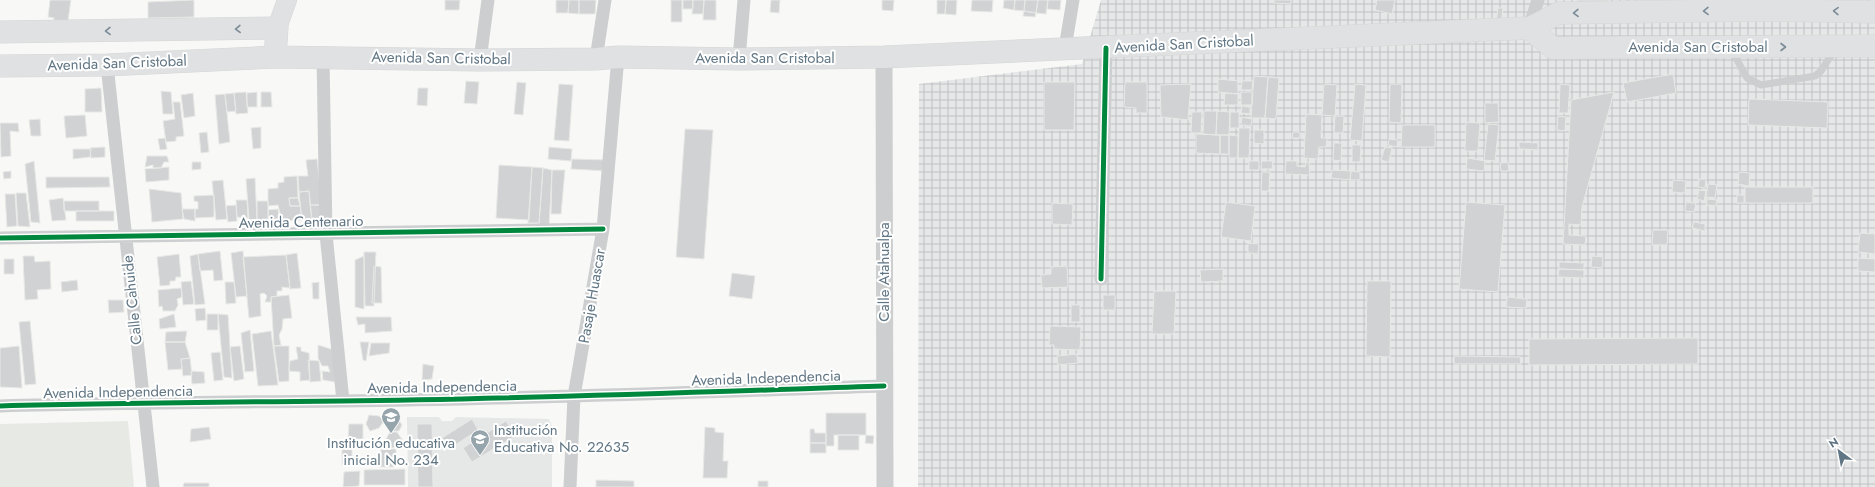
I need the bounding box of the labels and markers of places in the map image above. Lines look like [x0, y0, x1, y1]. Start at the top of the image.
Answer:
school or university icon: Institución educativa inicial No. 234 [380, 406, 402, 434]
place label: Institución Educativa No. 22635 [494, 419, 629, 458]
school or university icon: Institución Educativa No. 22635 [469, 428, 491, 456]
place label: Institución educativa inicial No. 234 [327, 432, 455, 471]

